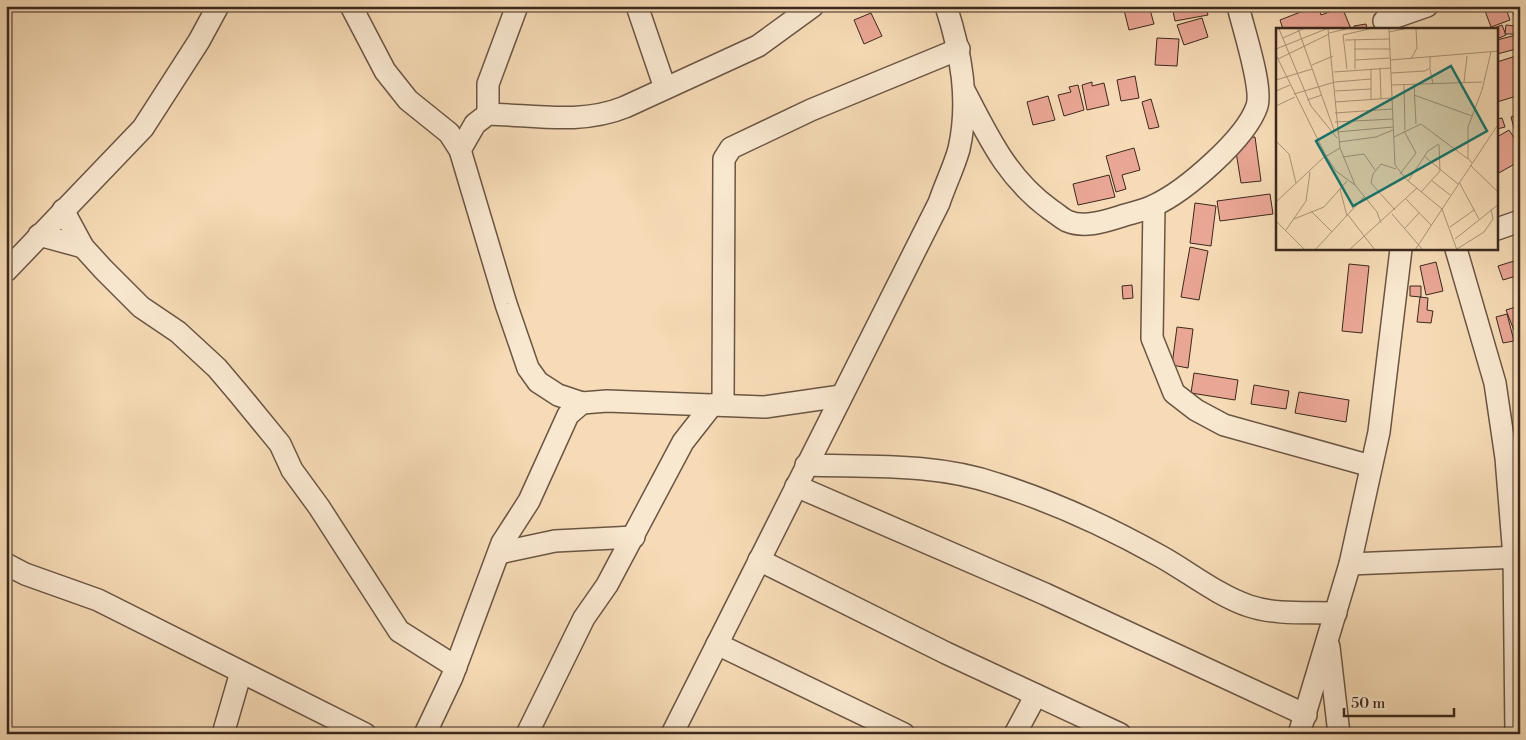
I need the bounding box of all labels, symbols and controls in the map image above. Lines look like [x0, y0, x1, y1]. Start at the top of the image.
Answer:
inset map [1276, 28, 1498, 250]
scale bar [1344, 685, 1454, 717]
text: 50 m [1351, 694, 1385, 713]

